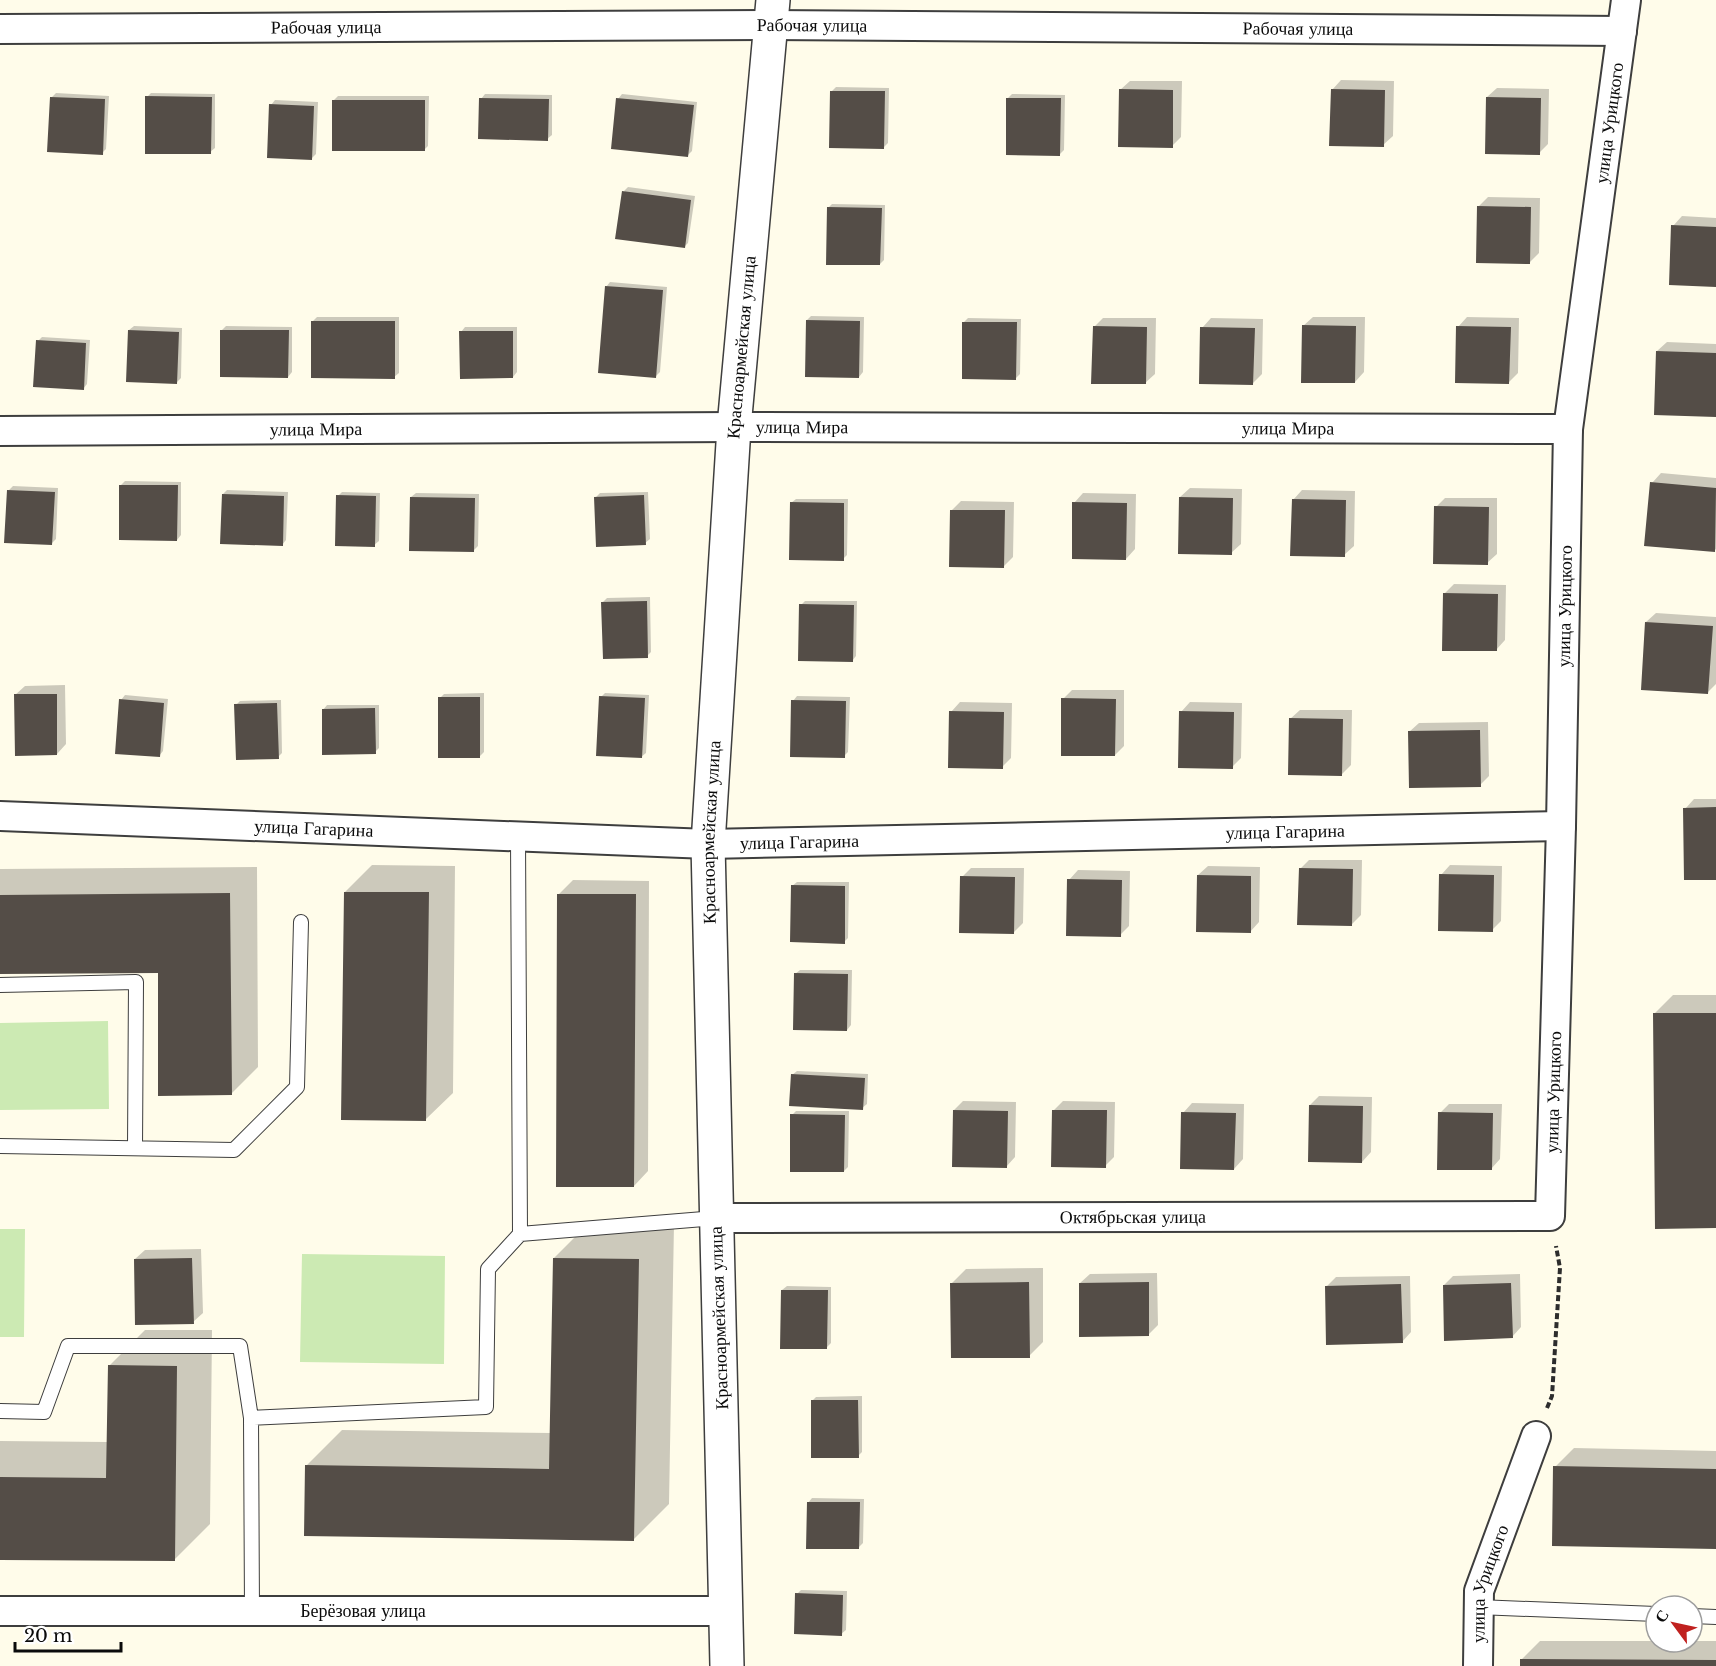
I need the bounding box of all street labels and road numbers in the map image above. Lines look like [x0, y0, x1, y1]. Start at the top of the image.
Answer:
street label: Рабочая улица [757, 14, 867, 37]
street label: Рабочая улица [271, 16, 381, 39]
street label: Рабочая улица [1243, 17, 1353, 40]
street label: улица Урицкого [1590, 61, 1628, 185]
street label: Красноармейская улица [722, 255, 761, 440]
street label: улица Мира [756, 416, 848, 438]
street label: улица Мира [1242, 417, 1334, 439]
street label: улица Мира [270, 418, 362, 441]
street label: улица Урицкого [1553, 545, 1577, 667]
street label: Красноармейская улица [697, 740, 725, 924]
street label: улица Гагарина [254, 815, 374, 842]
street label: улица Гагарина [1225, 820, 1345, 844]
street label: улица Гагарина [740, 830, 859, 854]
street label: улица Урицкого [1541, 1031, 1566, 1153]
street label: Октябрьская улица [1060, 1206, 1206, 1228]
street label: Красноармейская улица [705, 1226, 733, 1410]
street label: улица Урицкого [1467, 1522, 1513, 1643]
street label: Берёзовая улица [300, 1600, 426, 1622]

